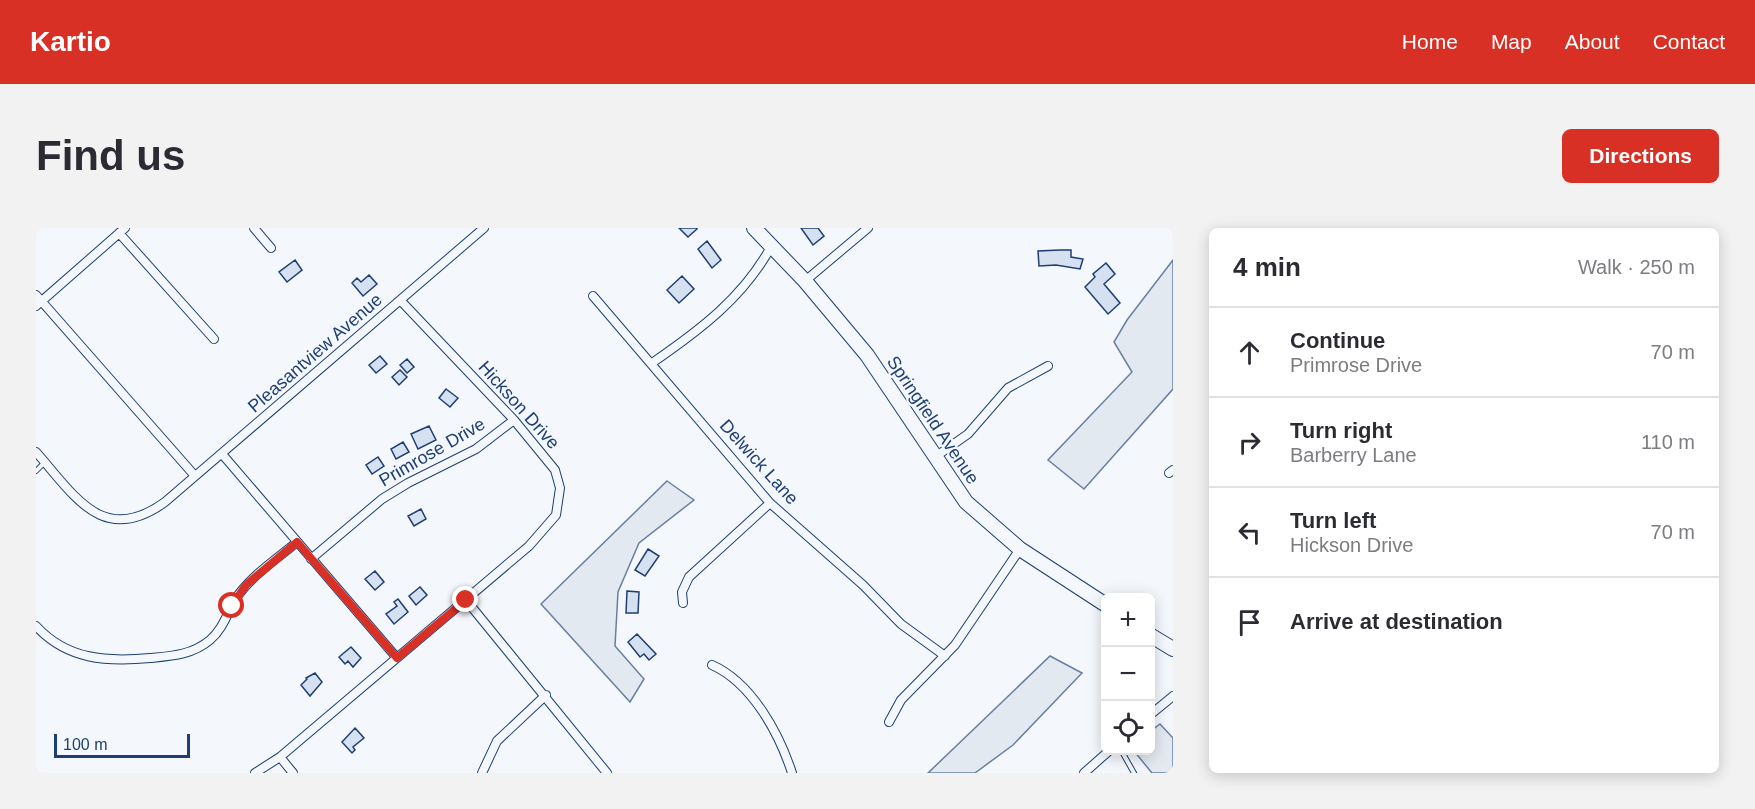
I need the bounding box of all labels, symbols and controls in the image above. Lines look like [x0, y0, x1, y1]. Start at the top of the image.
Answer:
text: Kartio [30, 26, 111, 57]
text: Home [1402, 30, 1458, 53]
text: Map [1491, 30, 1532, 53]
text: About [1565, 30, 1620, 53]
text: Contact [1653, 30, 1725, 53]
button: Directions [1562, 129, 1719, 183]
text: Find us [36, 132, 185, 179]
text: 4 min [1233, 252, 1301, 282]
text: Walk · 250 m [1578, 256, 1695, 278]
street label: Pleasantview Avenue [244, 289, 386, 417]
text: Continue [1290, 328, 1385, 353]
icon: ahead [1233, 336, 1266, 369]
text: 70 m [1651, 341, 1695, 363]
street label: Springfield Avenue [883, 352, 983, 488]
text: Primrose Drive [1290, 354, 1422, 376]
street label: Hickson Drive [474, 357, 564, 453]
street label: Primrose Drive [375, 414, 489, 490]
street label: Delwick Lane [716, 416, 802, 508]
text: Turn right [1290, 418, 1392, 443]
icon: right [1233, 426, 1266, 459]
text: 110 m [1641, 431, 1695, 453]
text: Barberry Lane [1290, 444, 1417, 466]
text: Turn left [1290, 508, 1376, 533]
icon: left [1233, 516, 1266, 549]
text: 70 m [1651, 521, 1695, 543]
text: Hickson Drive [1290, 534, 1413, 556]
route end [452, 586, 478, 612]
route start [218, 592, 244, 618]
map controls [1101, 593, 1155, 755]
button: + [1101, 593, 1155, 647]
icon: arrive [1233, 606, 1266, 639]
text: Arrive at destination [1290, 609, 1503, 634]
button: − [1101, 647, 1155, 701]
button: locate [1101, 701, 1155, 755]
scale bar [54, 731, 190, 758]
text: 100 m [63, 736, 107, 753]

